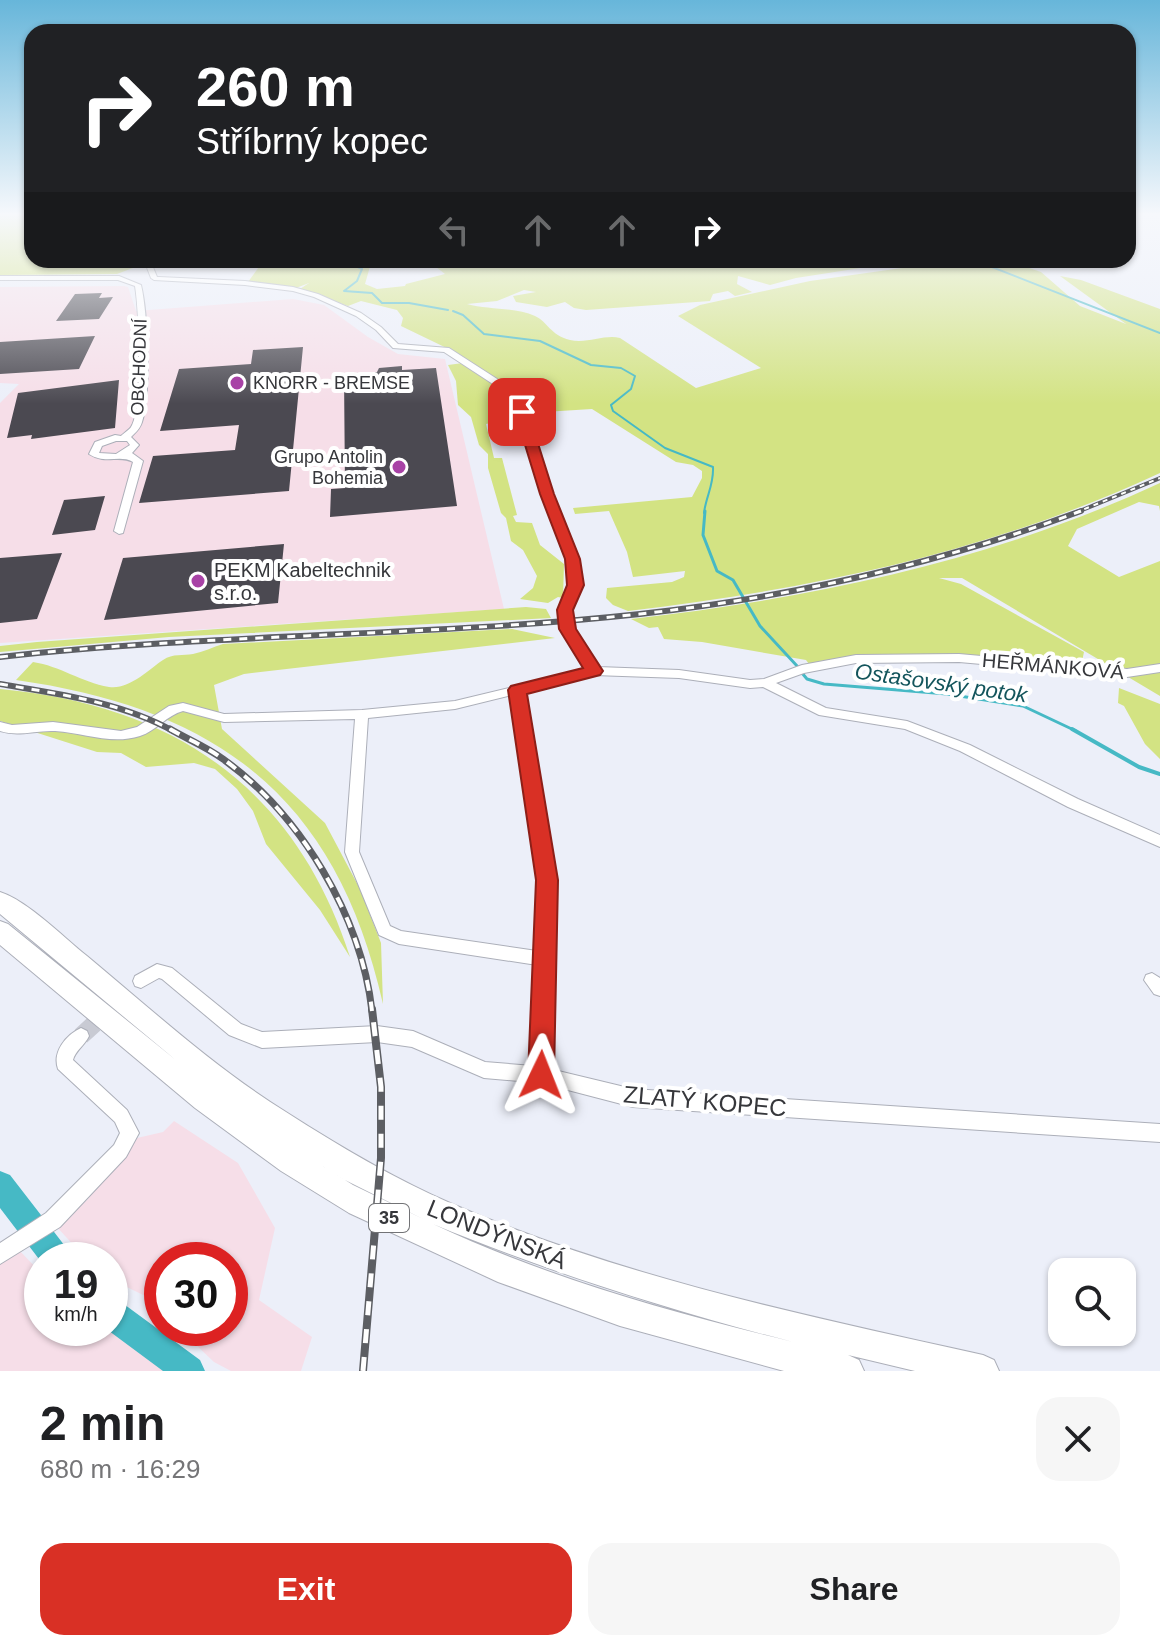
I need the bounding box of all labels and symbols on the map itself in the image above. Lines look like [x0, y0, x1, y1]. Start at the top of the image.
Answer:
street label: OBCHODNÍ [127, 318, 151, 416]
place label: KNORR - BREMSE [253, 373, 410, 393]
marker: KNORR - BREMSE [228, 374, 246, 392]
pin [488, 378, 556, 446]
place label: Grupo Antolin Bohemia [274, 447, 384, 488]
marker: Grupo Antolin Bohemia [390, 458, 408, 476]
place label: PEKM Kabeltechnik s.r.o. [214, 559, 392, 604]
marker: PEKM Kabeltechnik s.r.o. [189, 572, 207, 590]
street label: HEŘMÁNKOVÁ [981, 649, 1125, 683]
water label: Ostašovský potok [853, 659, 1030, 708]
position arrow [499, 1033, 583, 1117]
street label: ZLATÝ KOPEC [622, 1080, 788, 1122]
street label: LONDÝNSKÁ [423, 1194, 571, 1274]
road number: 35 [369, 1204, 409, 1232]
speed limit sign: 30 [144, 1242, 248, 1346]

